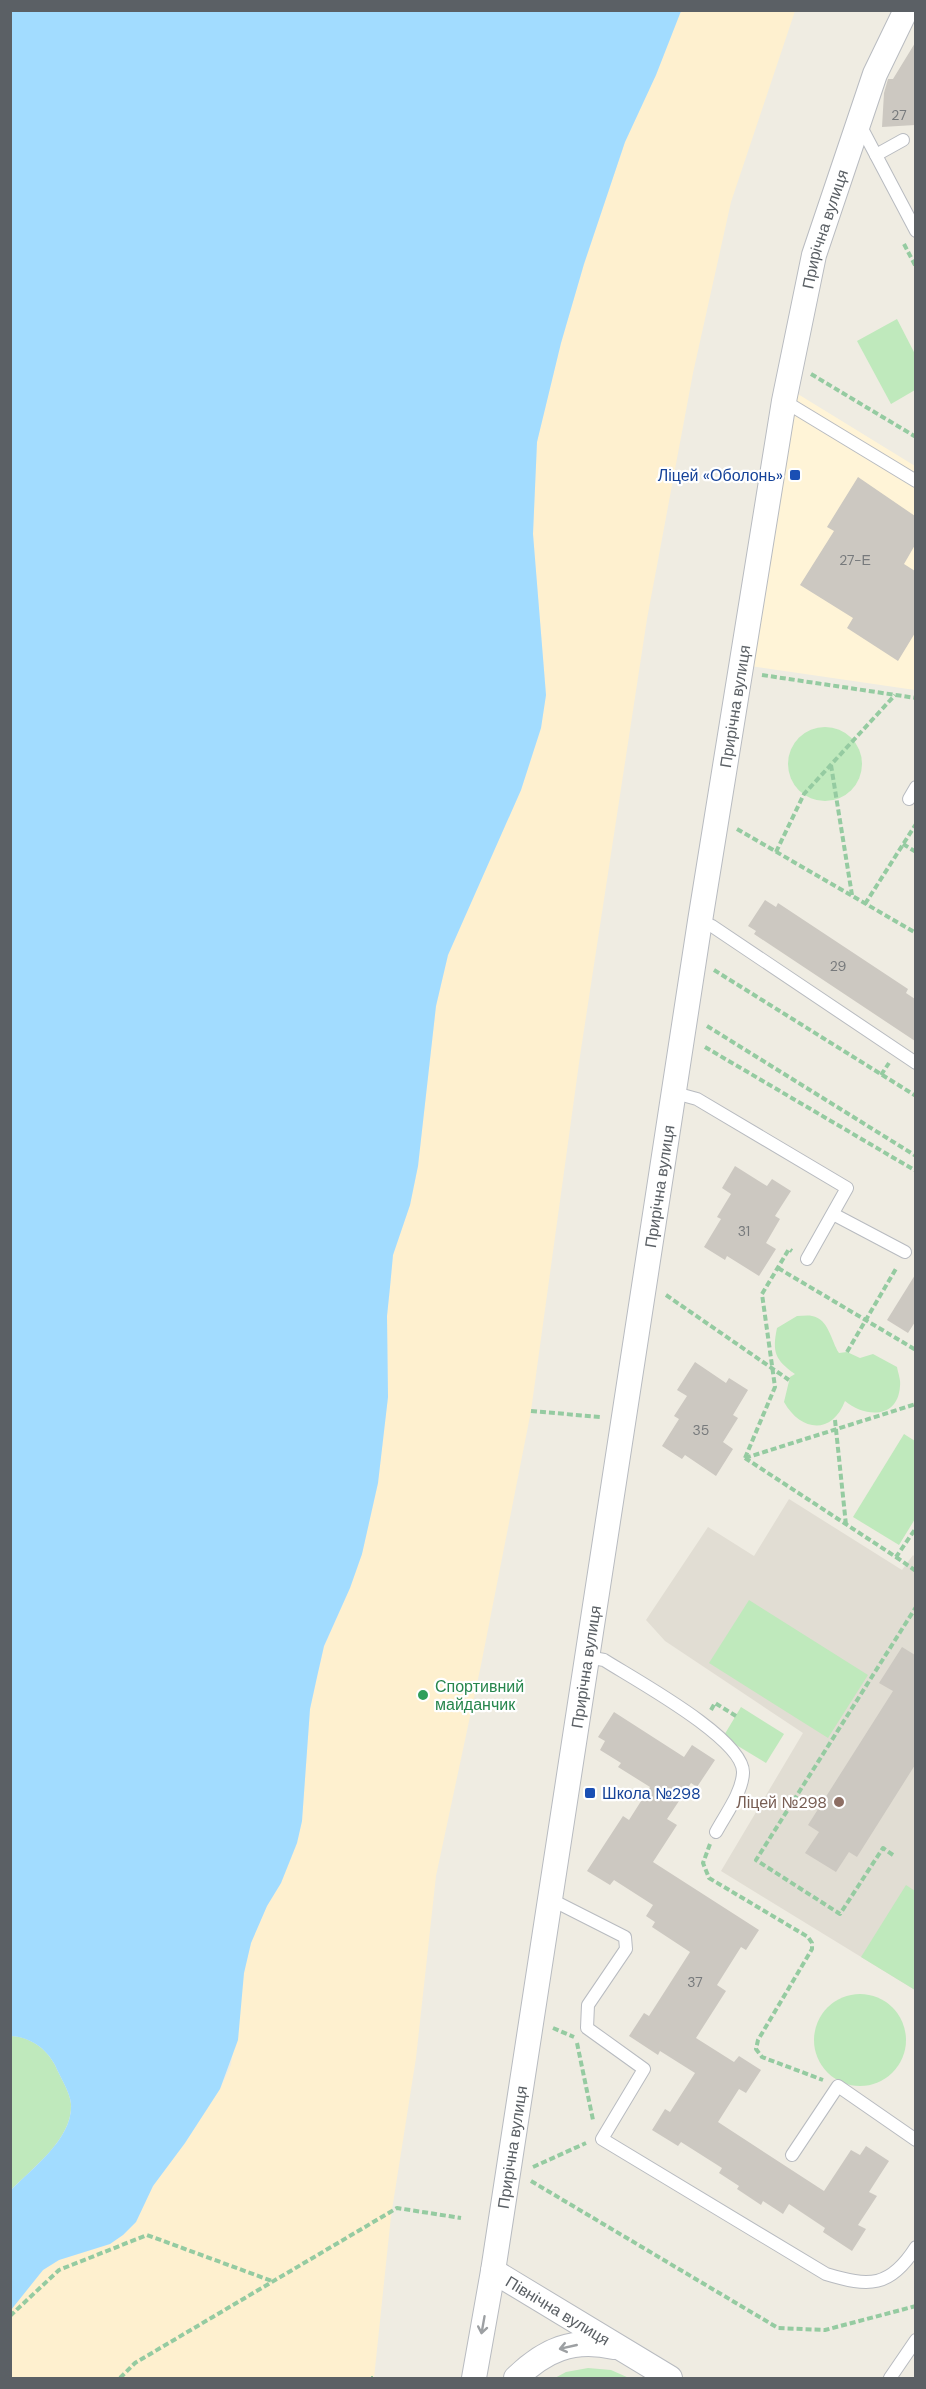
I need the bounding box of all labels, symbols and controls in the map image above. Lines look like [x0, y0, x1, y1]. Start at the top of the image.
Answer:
house number: 27 [891, 106, 907, 124]
street label: Прирічна вулиця [797, 167, 853, 291]
place label: Ліцей «Оболонь» [658, 465, 783, 486]
marker: Ліцей «Оболонь» [788, 468, 802, 482]
house number: 27-Е [839, 551, 871, 569]
street label: Прирічна вулиця [714, 643, 755, 769]
house number: 29 [830, 957, 847, 975]
street label: Прирічна вулиця [640, 1123, 679, 1249]
house number: 31 [738, 1222, 750, 1240]
house number: 35 [693, 1421, 709, 1439]
street label: Прирічна вулиця [566, 1604, 605, 1730]
place label: Спортивний майданчик [435, 1676, 524, 1715]
marker: Спортивний майданчик [416, 1688, 430, 1702]
place label: Школа №298 [602, 1783, 701, 1804]
marker: Школа №298 [583, 1786, 597, 1800]
place label: Ліцей №298 [736, 1792, 827, 1813]
marker: Ліцей №298 [832, 1795, 846, 1809]
house number: 37 [687, 1973, 703, 1991]
street label: Прирічна вулиця [492, 2084, 532, 2210]
street label: Північна вулиця [502, 2271, 614, 2350]
one-way arrow [477, 2314, 488, 2334]
one-way arrow [558, 2342, 578, 2353]

